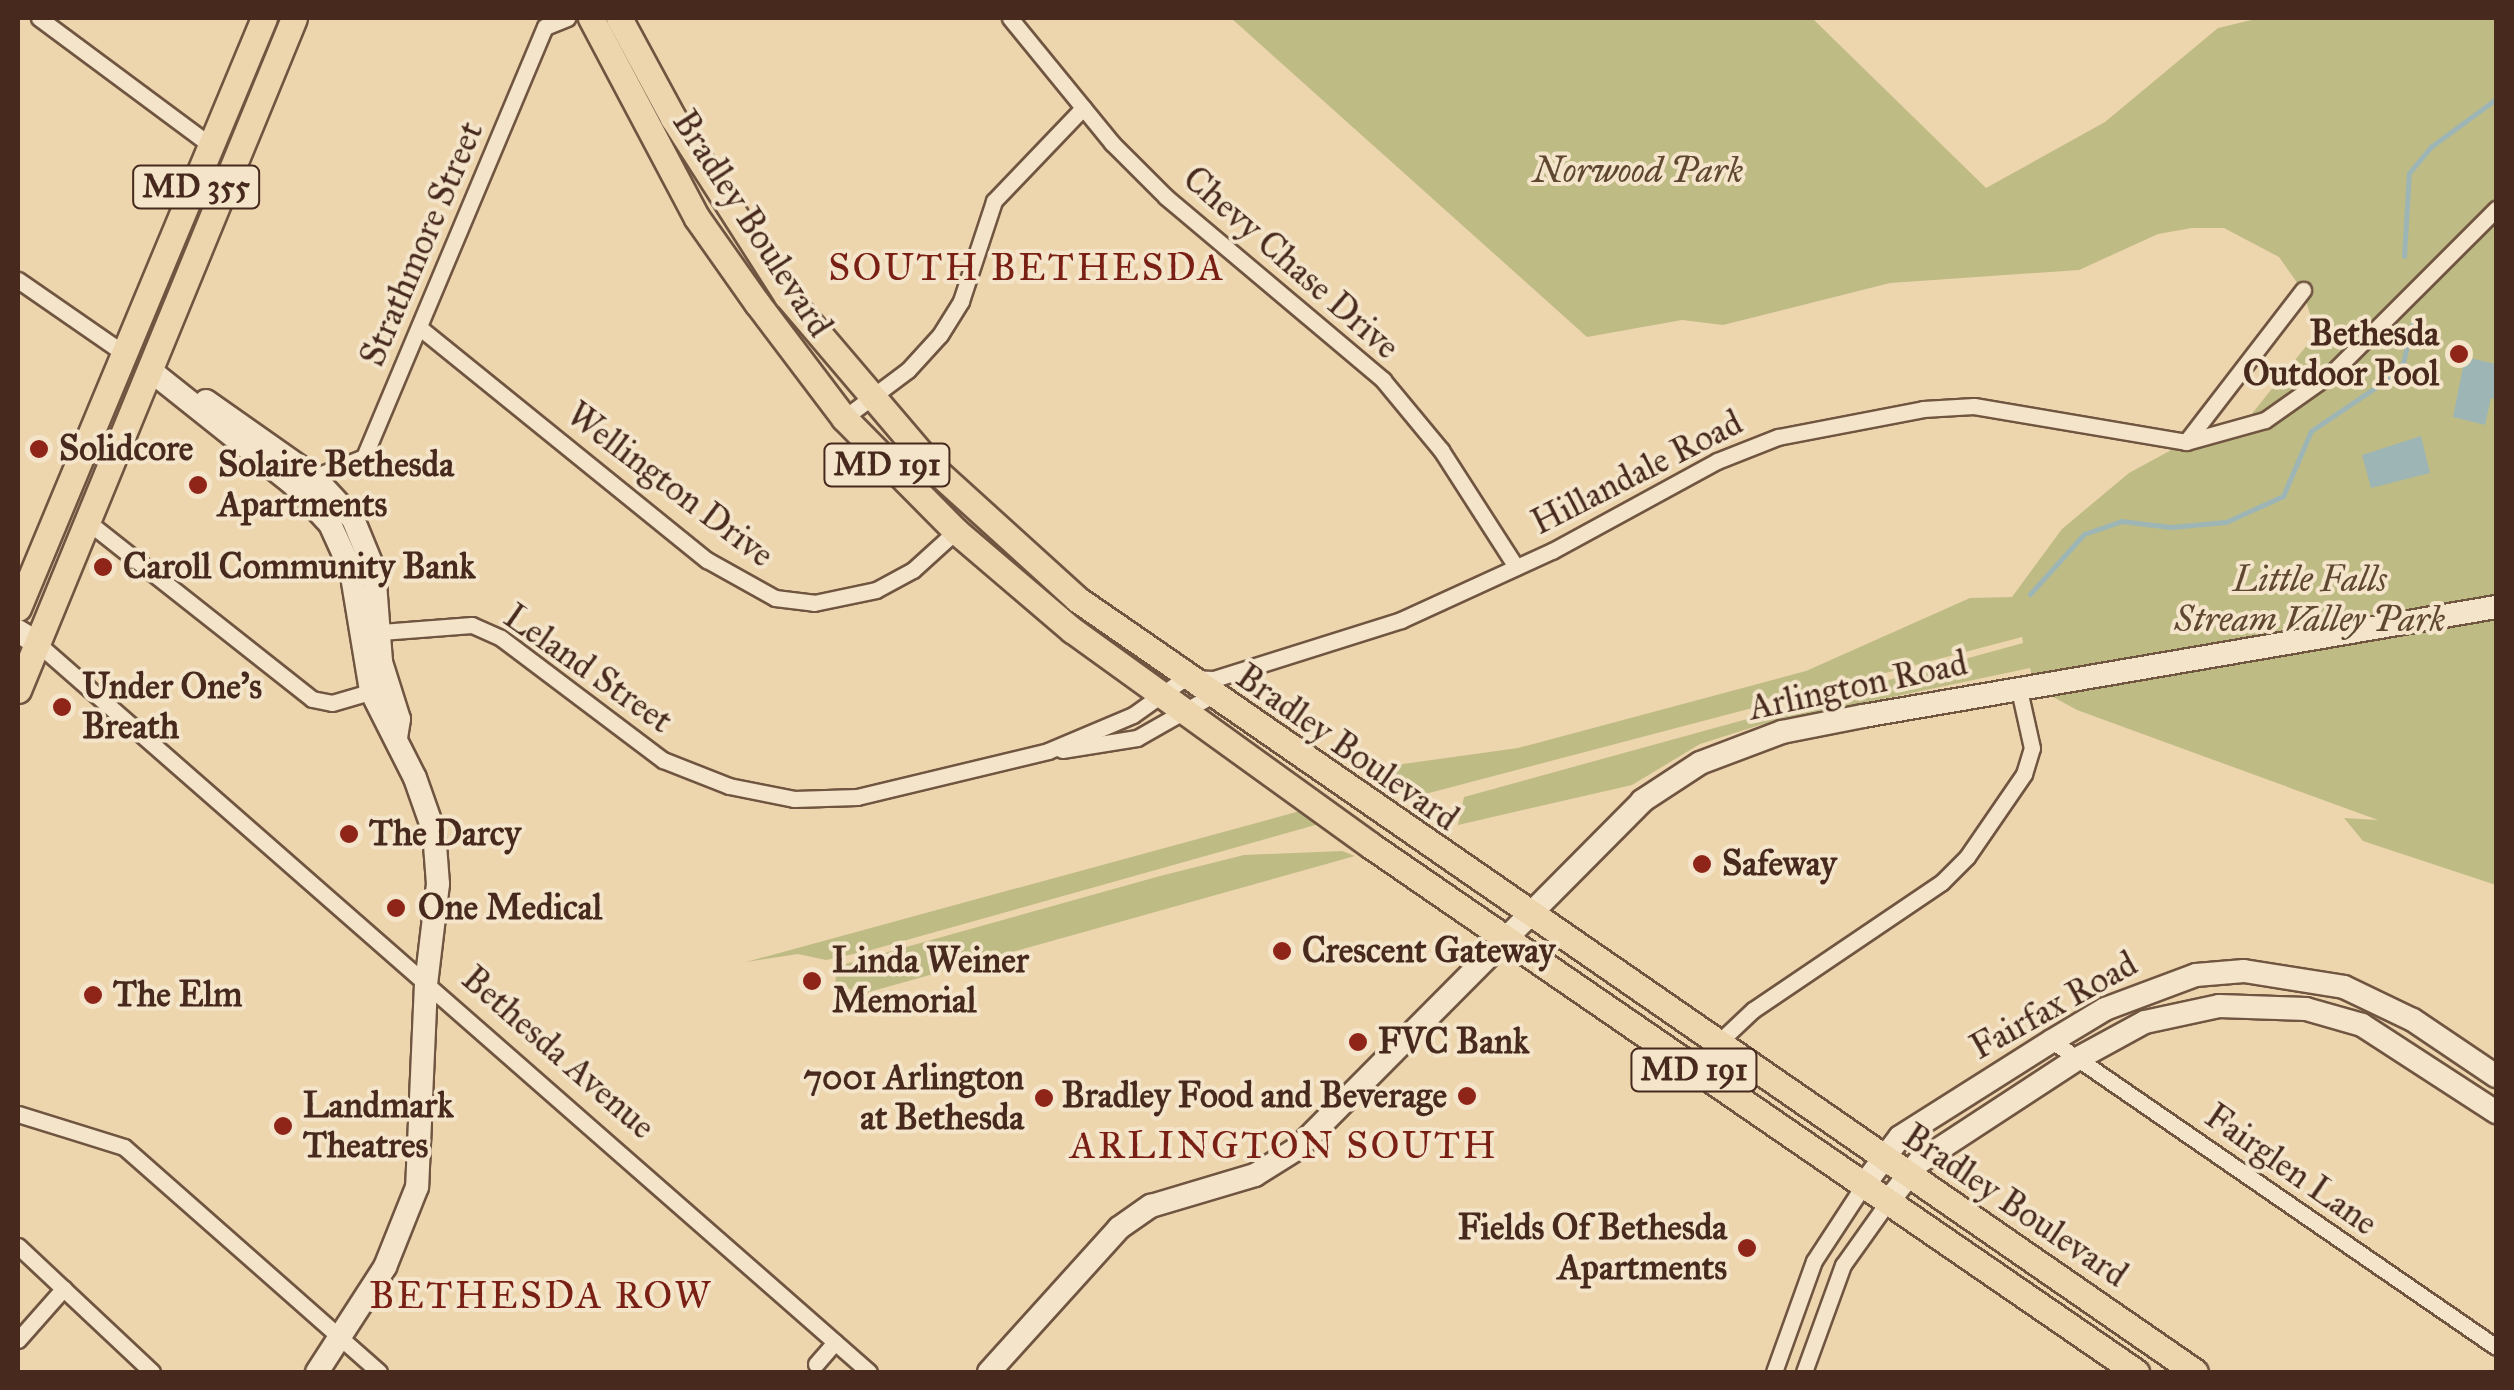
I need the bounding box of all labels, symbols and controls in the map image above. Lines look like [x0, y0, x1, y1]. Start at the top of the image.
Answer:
street label: Bradley Boulevard [663, 103, 841, 345]
street label: Strathmore Street [352, 116, 492, 372]
park label: Norwood Park [1533, 150, 1743, 192]
street label: Chevy Chase Drive [1174, 158, 1408, 368]
road number: MD 355 [131, 160, 261, 214]
district label: SOUTH BETHESDA [828, 245, 1226, 291]
place label: Bethesda Outdoor Pool [2243, 313, 2439, 395]
marker: Bethesda Outdoor Pool [2448, 343, 2470, 365]
street label: Wellington Drive [558, 394, 782, 576]
street label: Hillandale Road [1525, 402, 1749, 544]
place label: Solidcore [59, 428, 193, 470]
marker: Solidcore [28, 438, 50, 460]
road number: MD 191 [822, 438, 952, 492]
place label: Solaire Bethesda Apartments [218, 444, 454, 526]
marker: Solaire Bethesda Apartments [187, 474, 209, 496]
place label: Caroll Community Bank [123, 546, 476, 588]
marker: Caroll Community Bank [92, 556, 114, 578]
park label: Little Falls Stream Valley Park [2175, 559, 2445, 641]
street label: Leland Street [496, 596, 680, 742]
street label: Arlington Road [1745, 642, 1971, 730]
street label: Bradley Boulevard [1228, 656, 1466, 840]
place label: Under One's Breath [82, 666, 262, 748]
marker: Under One's Breath [51, 696, 73, 718]
place label: The Darcy [369, 813, 521, 855]
marker: The Darcy [338, 823, 360, 845]
place label: Safeway [1722, 843, 1837, 885]
marker: Safeway [1691, 853, 1713, 875]
place label: One Medical [418, 887, 602, 929]
marker: One Medical [383, 895, 409, 921]
place label: Crescent Gateway [1302, 930, 1555, 972]
place label: Linda Weiner Memorial [832, 940, 1029, 1022]
marker: Crescent Gateway [1271, 940, 1293, 962]
street label: Fairfax Road [1963, 943, 2145, 1069]
street label: Bethesda Avenue [453, 958, 663, 1148]
marker: Linda Weiner Memorial [801, 970, 823, 992]
place label: The Elm [113, 974, 242, 1016]
marker: The Elm [82, 984, 104, 1006]
place label: FVC Bank [1378, 1021, 1529, 1063]
marker: FVC Bank [1347, 1031, 1369, 1053]
road number: MD 191 [1629, 1043, 1759, 1097]
place label: 7001 Arlington at Bethesda [803, 1057, 1024, 1139]
place label: Bradley Food and Beverage [1062, 1075, 1447, 1117]
place label: Landmark Theatres [303, 1085, 453, 1167]
marker: Bradley Food and Beverage [1456, 1085, 1478, 1107]
marker: 7001 Arlington at Bethesda [1033, 1087, 1055, 1109]
street label: Fairglen Lane [2197, 1095, 2385, 1245]
marker: Landmark Theatres [272, 1115, 294, 1137]
street label: Bradley Boulevard [1895, 1115, 2135, 1297]
district label: ARLINGTON SOUTH [1070, 1123, 1498, 1169]
place label: Fields Of Bethesda Apartments [1458, 1207, 1727, 1289]
marker: Fields Of Bethesda Apartments [1736, 1237, 1758, 1259]
district label: BETHESDA ROW [369, 1273, 713, 1319]

